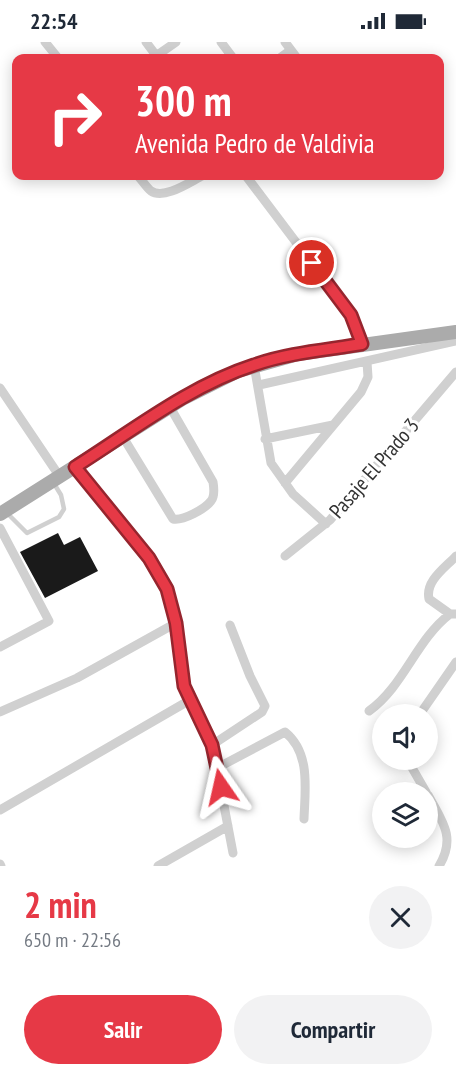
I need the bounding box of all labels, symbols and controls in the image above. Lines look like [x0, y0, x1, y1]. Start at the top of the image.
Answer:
text: 22:54 [30, 7, 78, 35]
text: 300 m [135, 73, 232, 128]
icon: right [36, 78, 114, 156]
text: Avenida Pedro de Valdivia [135, 126, 375, 160]
pin [286, 237, 337, 288]
icon: arrive [295, 246, 328, 279]
street label: Pasaje El Prado 3 [323, 412, 425, 524]
map controls [372, 704, 438, 848]
button: sound [372, 704, 438, 770]
position arrow [189, 755, 253, 819]
button: layers [372, 782, 438, 848]
text: 2 min [24, 881, 97, 928]
button: close [369, 886, 432, 949]
text: 650 m · 22:56 [24, 927, 121, 953]
button: Salir [24, 995, 222, 1064]
button: Compartir [234, 995, 432, 1064]

